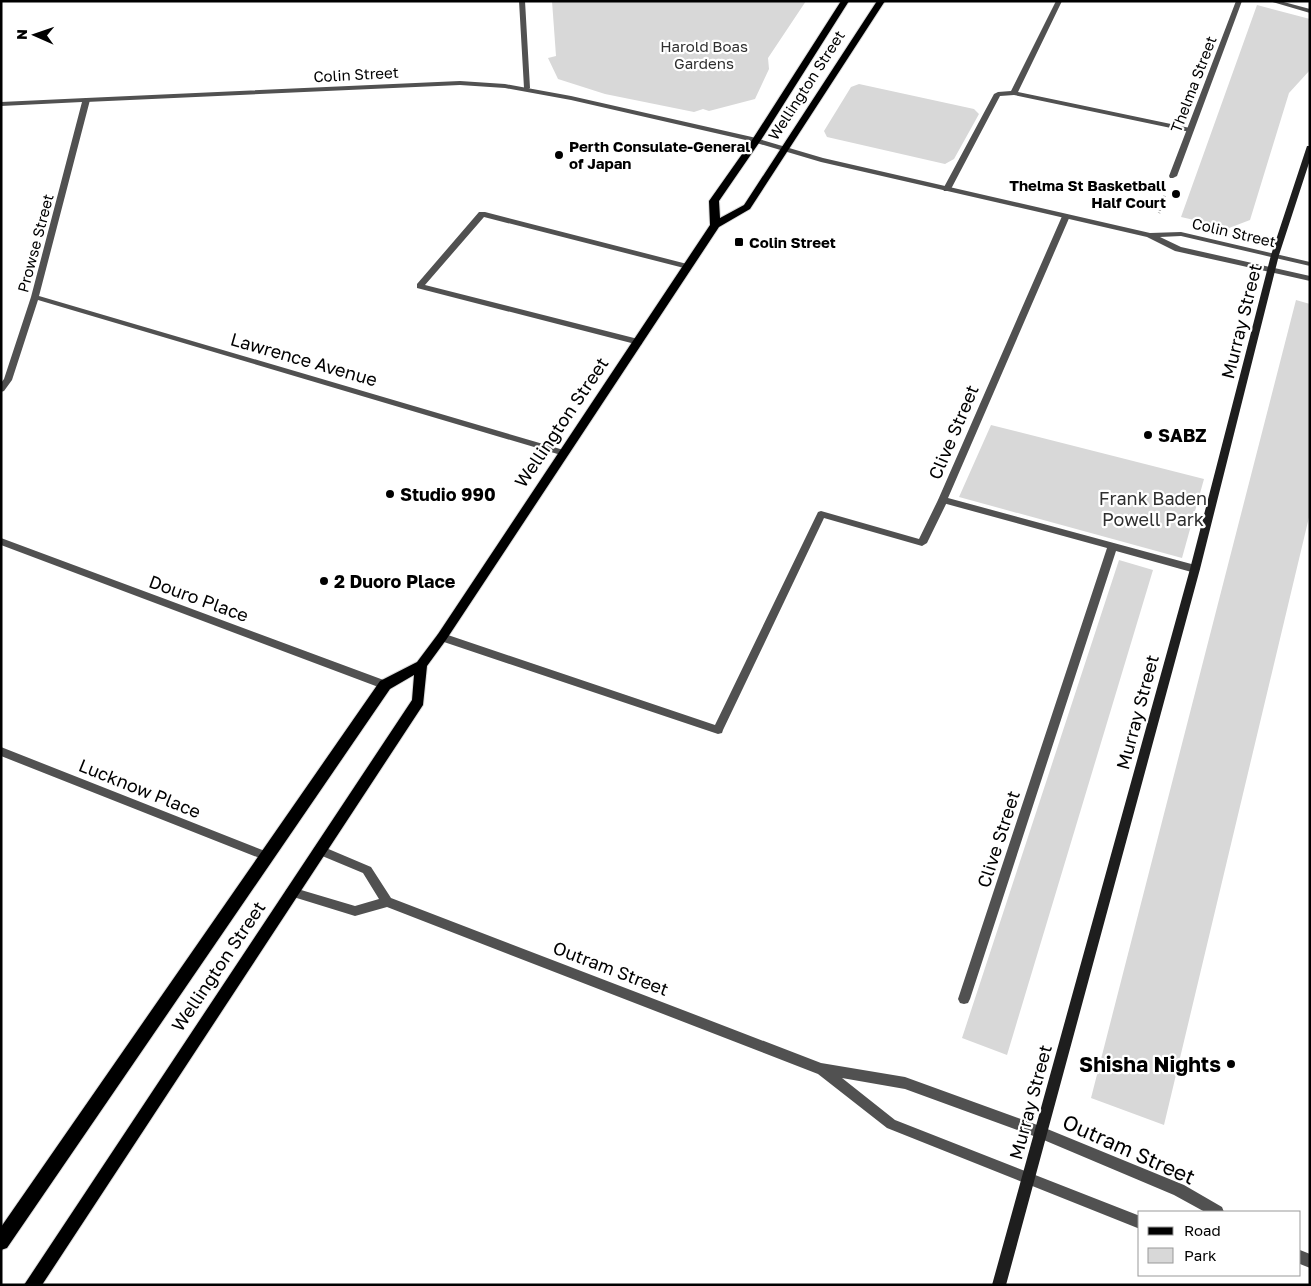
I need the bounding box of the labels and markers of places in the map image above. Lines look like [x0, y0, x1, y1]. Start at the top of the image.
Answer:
place label: Perth Consulate-General of Japan [569, 137, 750, 172]
marker: Perth Consulate-General of Japan [553, 149, 565, 161]
place label: Thelma St Basketball Half Court [1009, 176, 1166, 211]
marker: Thelma St Basketball Half Court [1170, 188, 1182, 200]
place label: Colin Street [749, 233, 836, 251]
marker: Colin Street [733, 236, 745, 248]
place label: SABZ [1158, 424, 1207, 446]
marker: SABZ [1142, 429, 1154, 441]
place label: Studio 990 [400, 483, 496, 505]
marker: Studio 990 [384, 488, 396, 500]
place label: 2 Duoro Place [334, 570, 456, 592]
marker: 2 Duoro Place [318, 575, 330, 587]
place label: Shisha Nights [1079, 1051, 1221, 1077]
marker: Shisha Nights [1225, 1058, 1237, 1070]

